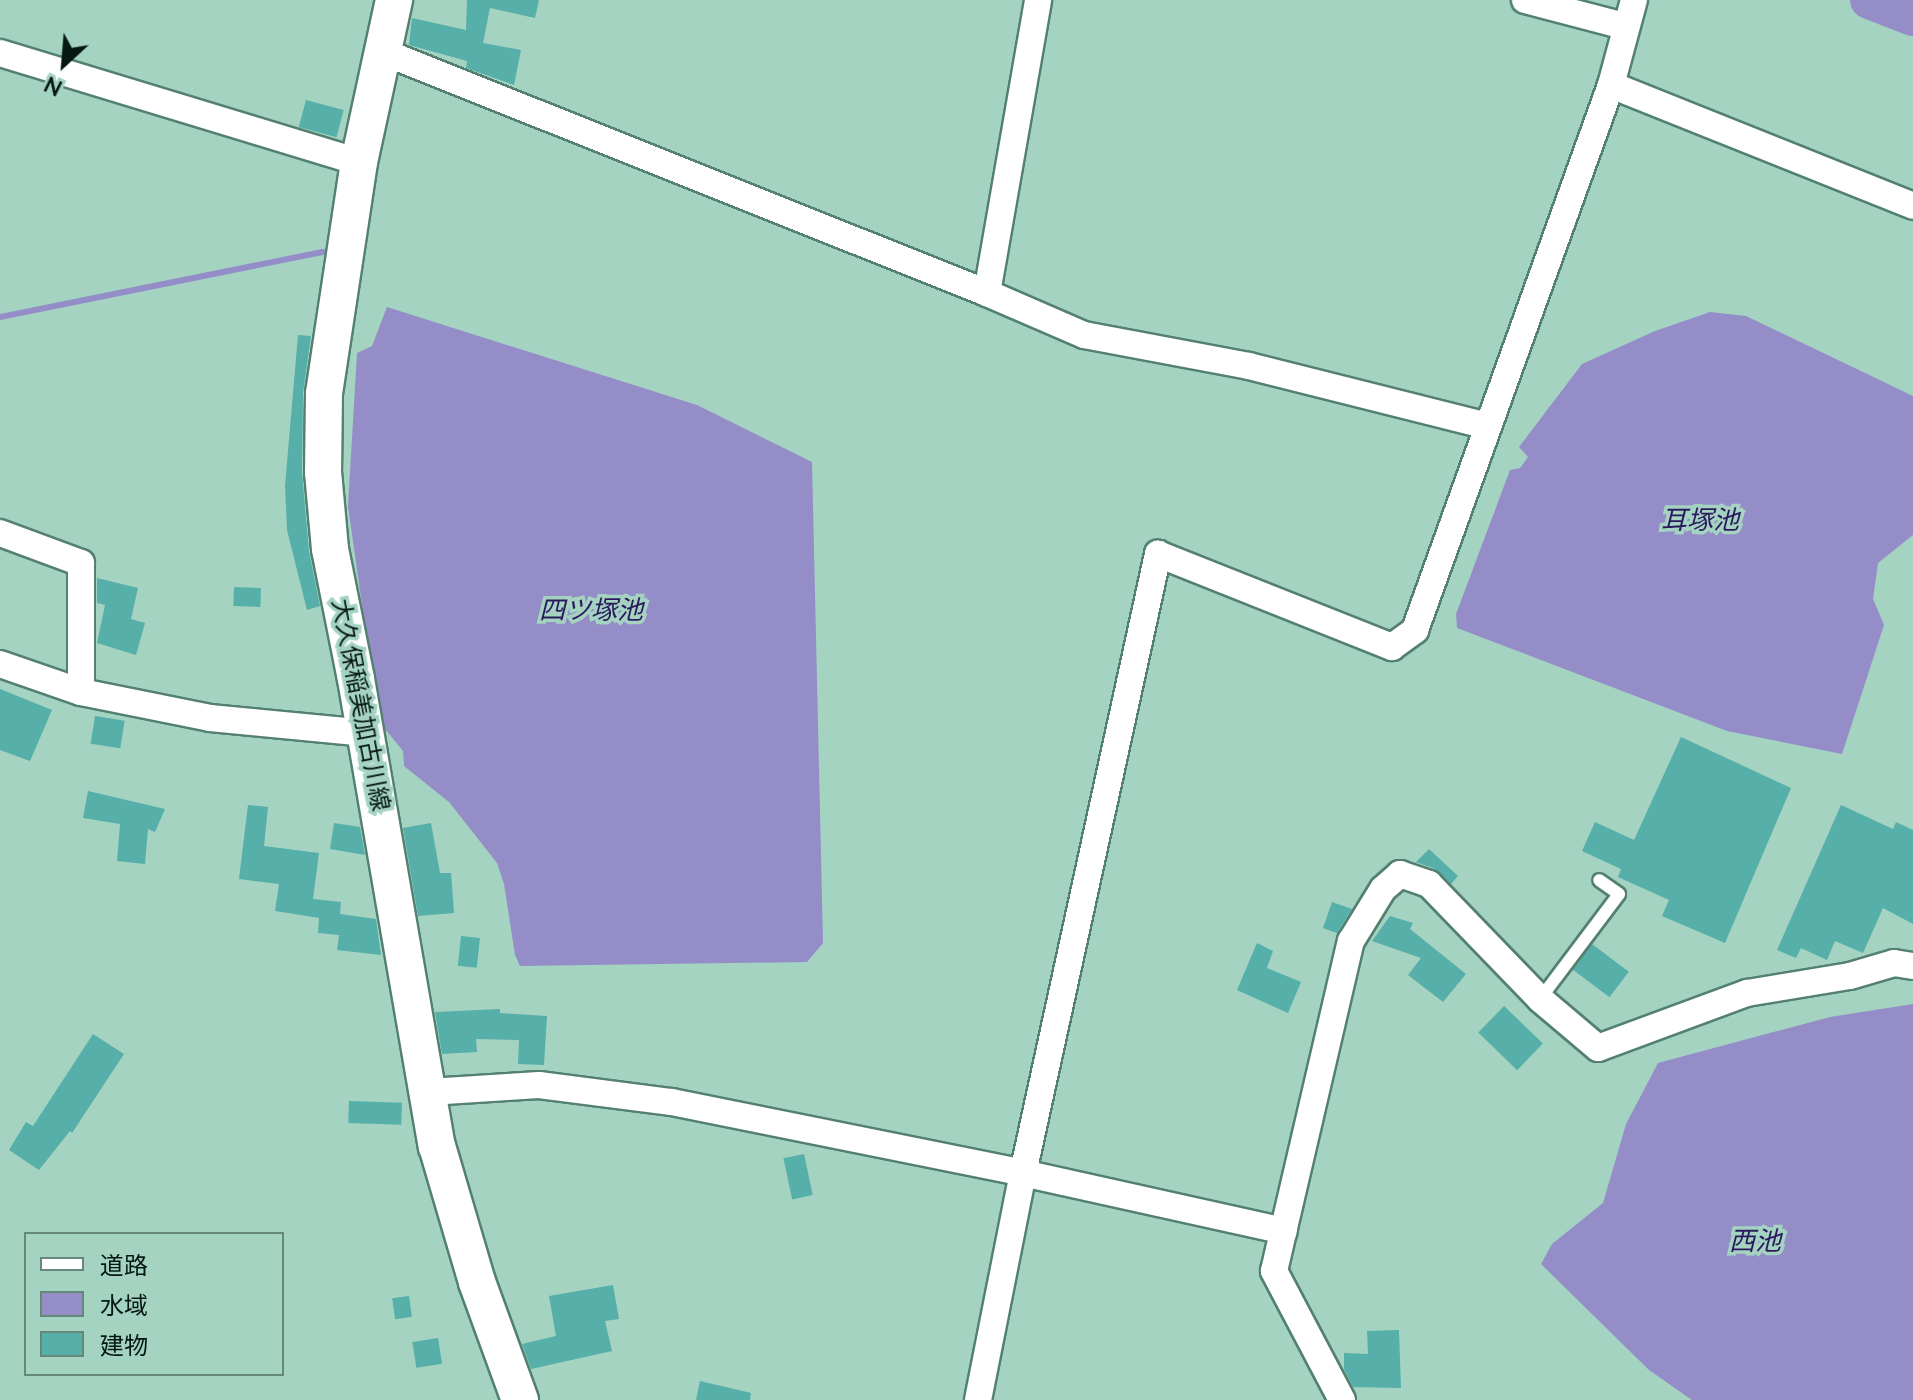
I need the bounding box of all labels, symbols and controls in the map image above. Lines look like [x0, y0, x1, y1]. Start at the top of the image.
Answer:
north arrow [24, 24, 104, 104]
text: N [40, 68, 67, 103]
water label: 耳塚池 [1661, 505, 1739, 537]
water label: 四ツ塚池 [539, 595, 643, 627]
street label: 大久保稲美加古川線 [325, 596, 395, 814]
water label: 西池 [1729, 1226, 1781, 1258]
legend [24, 1232, 284, 1376]
text: 道路 [100, 1250, 148, 1282]
text: 水域 [100, 1290, 148, 1322]
text: 建物 [100, 1330, 148, 1362]

